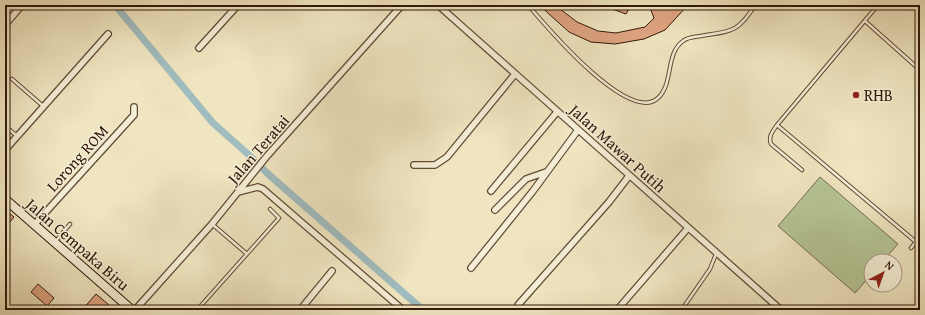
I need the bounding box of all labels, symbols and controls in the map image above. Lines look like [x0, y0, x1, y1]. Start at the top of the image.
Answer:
place label: RHB [864, 83, 893, 107]
marker: RHB [851, 90, 861, 100]
street label: Jalan Mawar Putih [563, 97, 672, 198]
street label: Jalan Teratai [220, 109, 295, 190]
street label: Lorong ROM [40, 119, 114, 197]
street label: Jalan Cempaka Biru [19, 191, 135, 296]
north arrow [863, 253, 903, 293]
text: N [882, 257, 898, 274]

